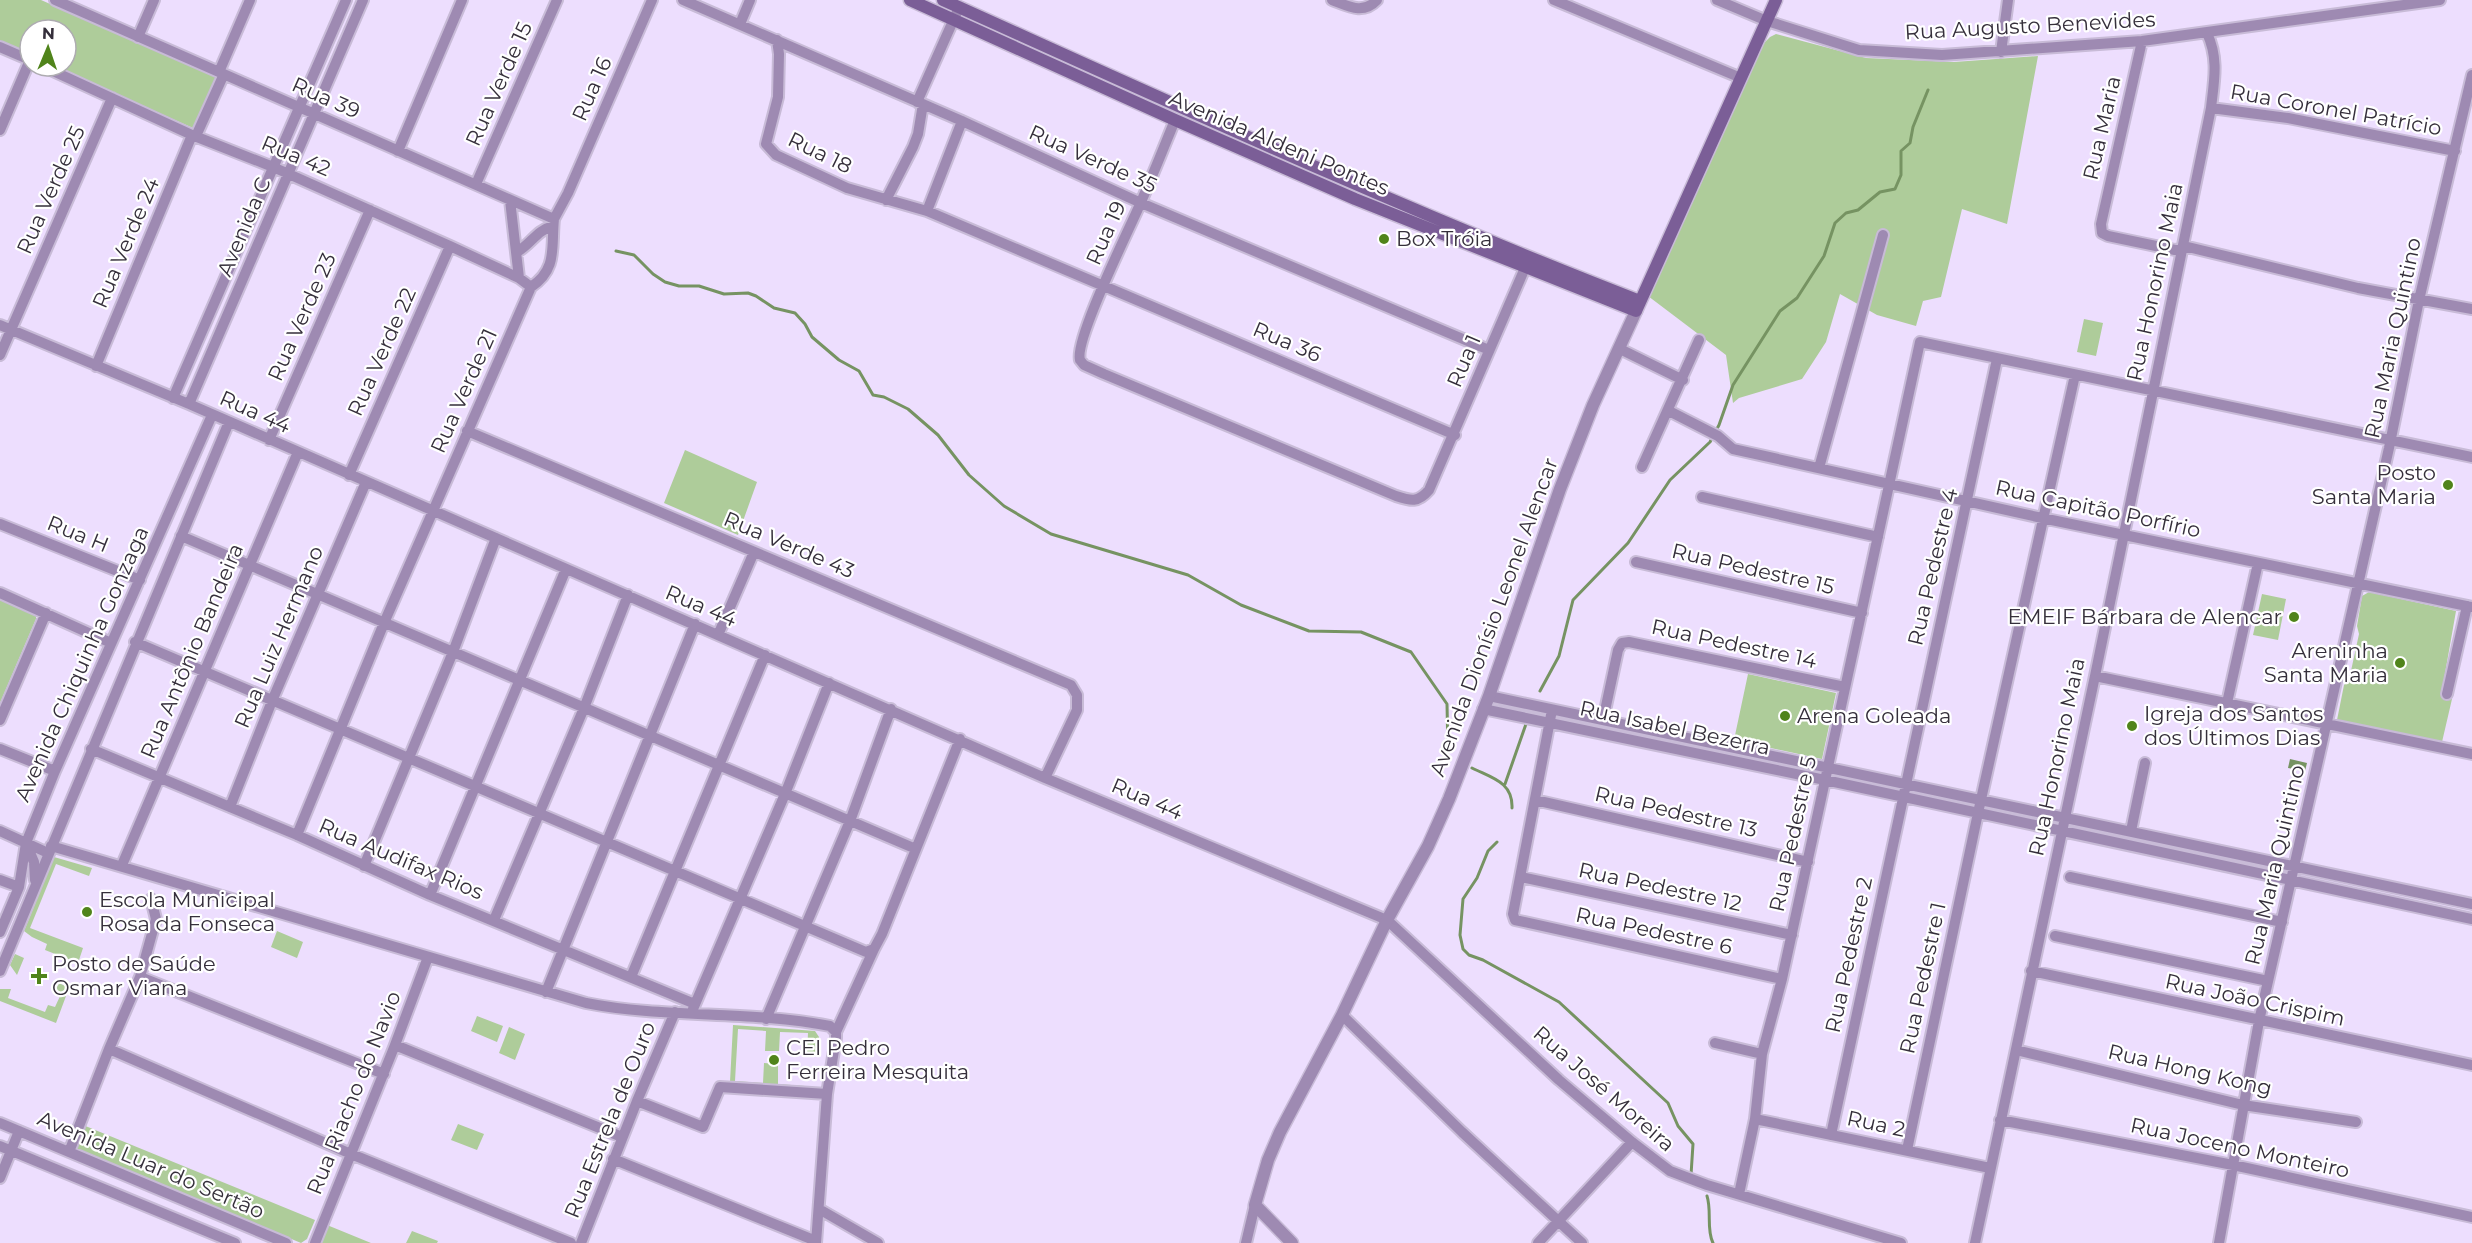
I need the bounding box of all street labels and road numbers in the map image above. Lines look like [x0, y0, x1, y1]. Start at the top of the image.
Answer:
street label: Rua Augusto Benevides [1904, 6, 2156, 45]
street label: Rua Verde 15 [460, 18, 537, 150]
street label: Rua 16 [566, 53, 617, 125]
street label: Rua 39 [288, 72, 364, 124]
street label: Rua Maria [2077, 73, 2126, 182]
street label: Rua Coronel Patrício [2228, 79, 2444, 140]
street label: Avenida Aldeni Pontes [1165, 85, 1393, 200]
street label: Rua Verde 35 [1025, 119, 1161, 198]
street label: Rua Verde 25 [11, 122, 90, 258]
street label: Rua 18 [784, 126, 856, 179]
street label: Rua 42 [258, 130, 335, 181]
street label: Avenida C [211, 173, 276, 280]
street label: Rua Verde 24 [87, 174, 164, 312]
street label: Rua Honorino Maia [2121, 180, 2188, 383]
street label: Rua 19 [1080, 197, 1131, 269]
street label: Rua Maria Quintino [2359, 235, 2426, 441]
street label: Rua Verde 23 [262, 249, 341, 385]
street label: Rua Verde 22 [342, 284, 421, 420]
street label: Rua 36 [1249, 316, 1325, 367]
street label: Rua Verde 21 [425, 325, 502, 457]
street label: Rua 1 [1441, 331, 1486, 391]
street label: Rua 44 [216, 385, 295, 438]
street label: Avenida Dionísio Leonel Alencar [1424, 454, 1563, 780]
street label: Rua Capitão Porfírio [1993, 475, 2203, 543]
street label: Rua Pedestre 4 [1902, 486, 1963, 648]
street label: Rua Verde 43 [720, 506, 858, 583]
street label: Rua H [44, 510, 113, 557]
street label: Avenida Chiquinha Gonzaga [9, 522, 154, 805]
street label: Rua Pedestre 15 [1669, 538, 1837, 599]
street label: Rua Antônio Bandeira [135, 540, 248, 762]
street label: Rua Luiz Hermano [229, 542, 328, 732]
street label: Rua 44 [662, 579, 741, 632]
street label: Rua Pedestre 14 [1649, 614, 1819, 673]
street label: Rua Honorino Maia [2023, 655, 2090, 858]
street label: Rua Isabel Bezerra [1578, 695, 1773, 760]
street label: Rua Pedestre 5 [1764, 754, 1821, 914]
street label: Rua Maria Quintino [2239, 762, 2310, 967]
street label: Rua 44 [1108, 772, 1187, 825]
street label: Rua Pedestre 13 [1592, 781, 1760, 842]
street label: Rua Audifax Rios [315, 813, 487, 904]
street label: Rua Pedestre 12 [1576, 857, 1744, 916]
street label: Rua Pedestre 2 [1820, 875, 1877, 1035]
street label: Rua Pedestre 1 [1894, 900, 1951, 1056]
street label: Rua Pedestre 6 [1573, 902, 1735, 959]
street label: Rua João Crispim [2163, 968, 2347, 1031]
street label: Rua Riacho do Navio [301, 987, 406, 1198]
street label: Rua Estrela de Ouro [559, 1018, 660, 1222]
street label: Rua José Moreira [1529, 1020, 1680, 1157]
street label: Rua Hong Kong [2106, 1038, 2275, 1101]
street label: Avenida Luar do Sertão [34, 1105, 268, 1224]
street label: Rua 2 [1845, 1105, 1908, 1142]
street label: Rua Joceno Monteiro [2128, 1112, 2352, 1183]

